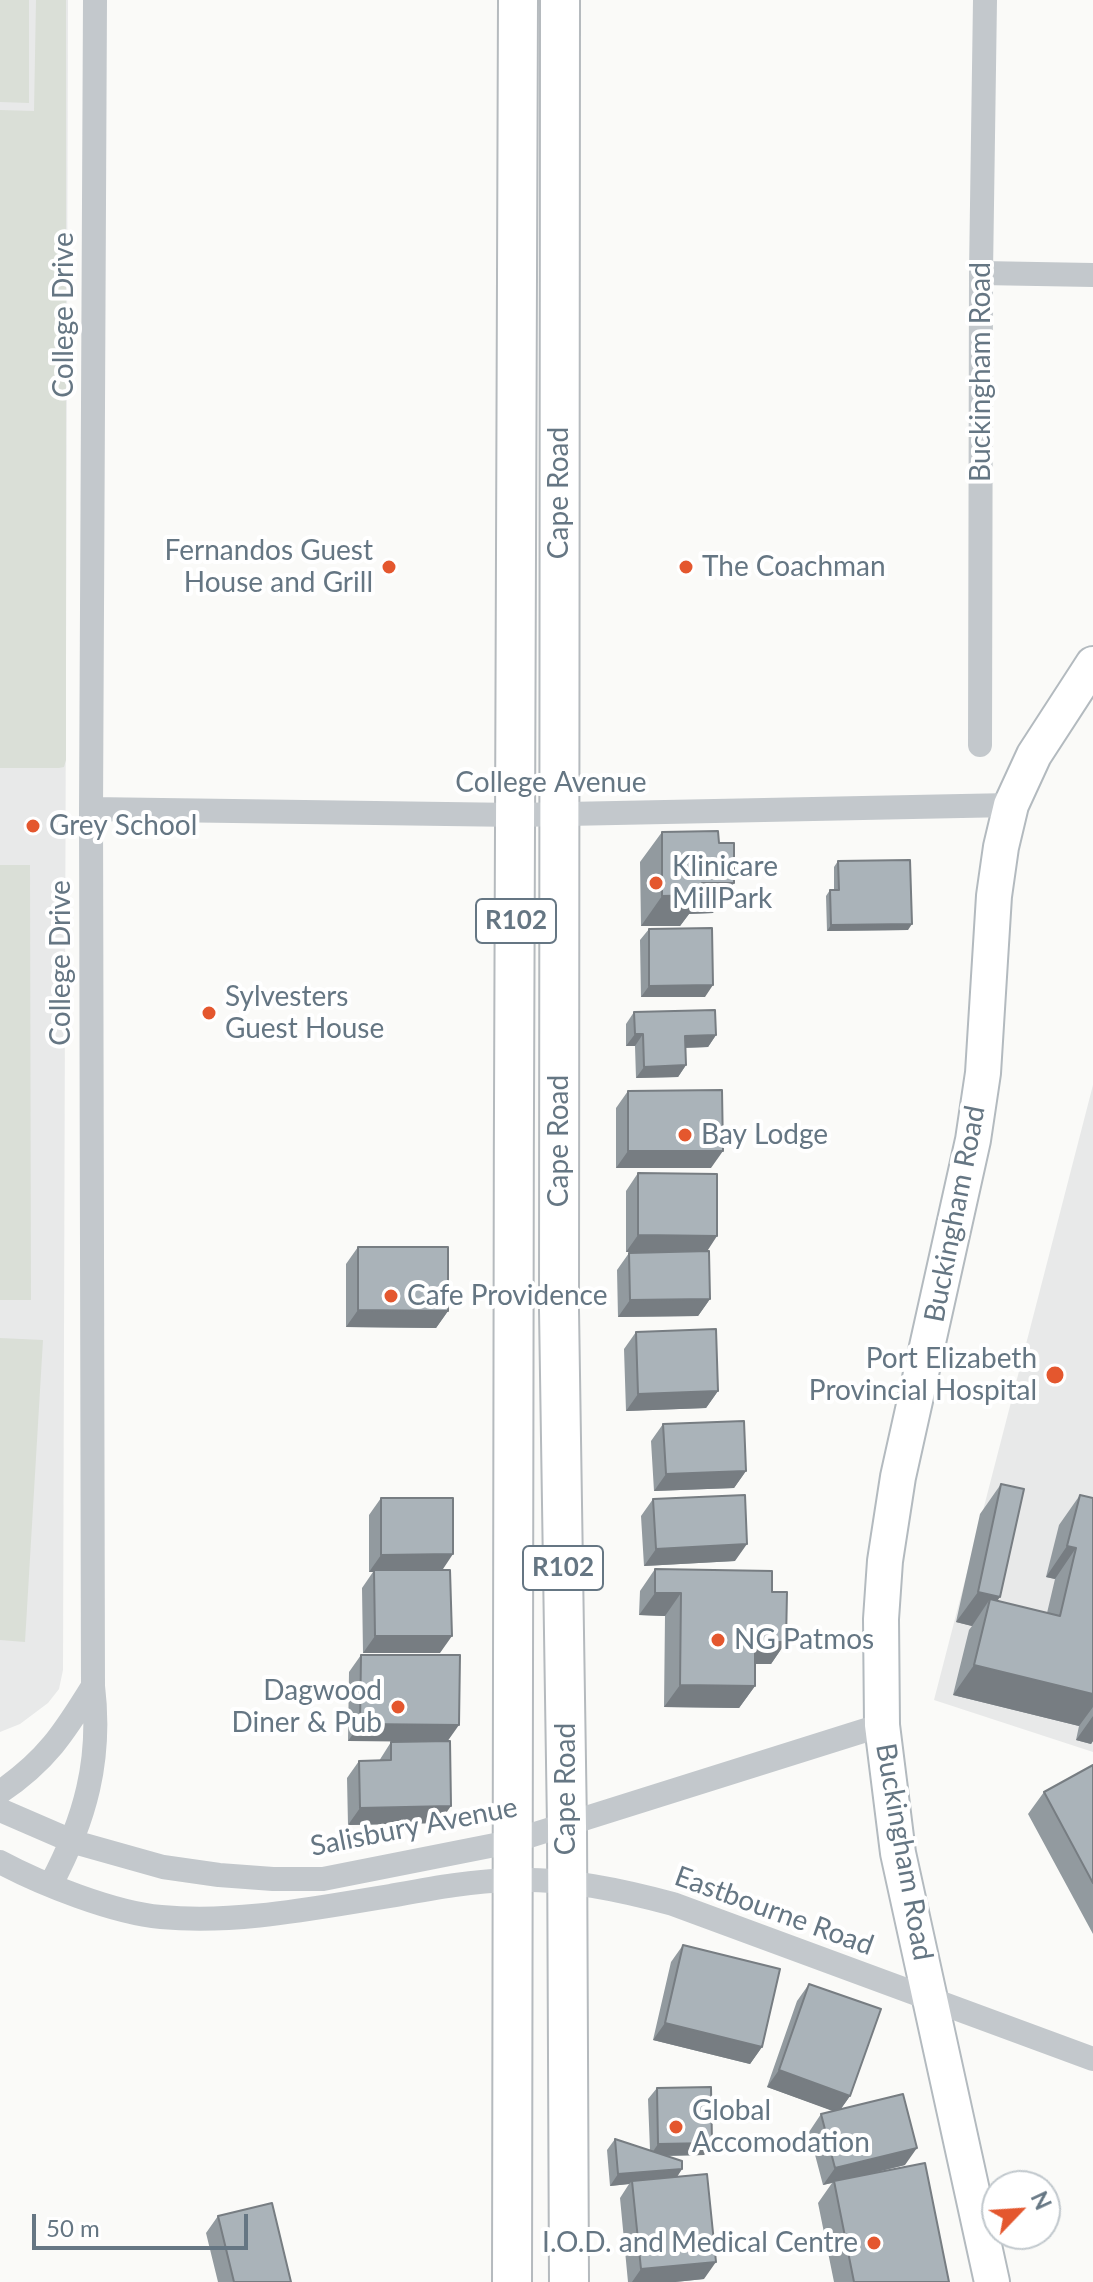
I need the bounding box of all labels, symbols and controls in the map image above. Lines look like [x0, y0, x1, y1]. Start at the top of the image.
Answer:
street label: College Drive [47, 232, 81, 398]
street label: Buckingham Road [964, 262, 998, 482]
street label: Cape Road [542, 427, 576, 559]
place label: Fernandos Guest House and Grill [165, 534, 373, 600]
place label: The Coachman [702, 550, 886, 584]
marker: Fernandos Guest House and Grill [380, 558, 398, 576]
marker: The Coachman [677, 558, 695, 576]
street label: College Avenue [455, 766, 647, 800]
place label: Grey School [49, 809, 197, 843]
marker: Grey School [24, 817, 42, 835]
place label: Klinicare MillPark [672, 850, 778, 916]
marker: Klinicare MillPark [647, 874, 665, 892]
street label: College Drive [44, 880, 78, 1046]
road number: R102 [476, 899, 556, 943]
place label: Sylvesters Guest House [225, 980, 384, 1046]
marker: Sylvesters Guest House [200, 1004, 218, 1022]
street label: Cape Road [542, 1075, 576, 1207]
street label: Buckingham Road [918, 1103, 992, 1325]
place label: Bay Lodge [701, 1118, 828, 1152]
marker: Bay Lodge [676, 1126, 694, 1144]
place label: Cafe Providence [407, 1279, 608, 1313]
marker: Cafe Providence [382, 1287, 400, 1305]
place label: Port Elizabeth Provincial Hospital [809, 1342, 1037, 1408]
marker: Port Elizabeth Provincial Hospital [1044, 1364, 1066, 1386]
road number: R102 [523, 1546, 603, 1590]
place label: NG Patmos [734, 1623, 874, 1657]
marker: NG Patmos [709, 1631, 727, 1649]
place label: Dagwood Diner & Pub [231, 1674, 382, 1740]
marker: Dagwood Diner & Pub [389, 1698, 407, 1716]
street label: Cape Road [549, 1723, 583, 1855]
street label: Buckingham Road [868, 1741, 940, 1963]
street label: Salisbury Avenue [308, 1790, 520, 1864]
street label: Eastbourne Road [670, 1859, 878, 1963]
place label: Global Accomodation [692, 2094, 870, 2160]
marker: Global Accomodation [667, 2118, 685, 2136]
north arrow [981, 2170, 1061, 2250]
text: N [1026, 2187, 1057, 2214]
scale bar [36, 2198, 252, 2248]
text: 50 m [46, 2213, 100, 2242]
place label: I.O.D. and Medical Centre [542, 2226, 858, 2260]
marker: I.O.D. and Medical Centre [865, 2234, 883, 2252]

